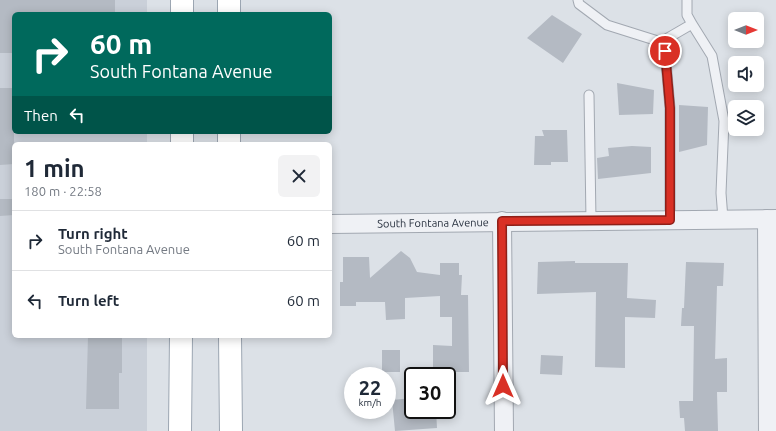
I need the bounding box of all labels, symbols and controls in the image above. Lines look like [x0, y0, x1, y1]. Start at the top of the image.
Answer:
north arrow [728, 12, 764, 48]
map controls [728, 12, 764, 136]
icon: right [24, 28, 76, 80]
text: 60 m [90, 28, 152, 59]
pin [648, 34, 682, 68]
icon: arrive [654, 40, 676, 62]
button: sound [728, 56, 764, 92]
text: South Fontana Avenue [90, 61, 273, 81]
button: layers [728, 100, 764, 136]
icon: left [66, 104, 88, 126]
text: Then [24, 107, 58, 124]
text: 1 min [24, 155, 85, 182]
button: close [278, 155, 320, 197]
text: 180 m · 22:58 [24, 184, 102, 198]
street label: South Fontana Avenue [377, 216, 489, 229]
text: Turn right [58, 225, 128, 242]
icon: right [24, 230, 46, 252]
text: 60 m [287, 232, 320, 249]
text: South Fontana Avenue [58, 242, 190, 256]
icon: left [24, 290, 46, 312]
text: Turn left [58, 292, 119, 309]
text: 60 m [287, 292, 320, 309]
position arrow [482, 365, 524, 407]
speed limit sign: 30 [404, 367, 456, 419]
text: 22 [359, 376, 381, 399]
text: km/h [358, 397, 382, 408]

